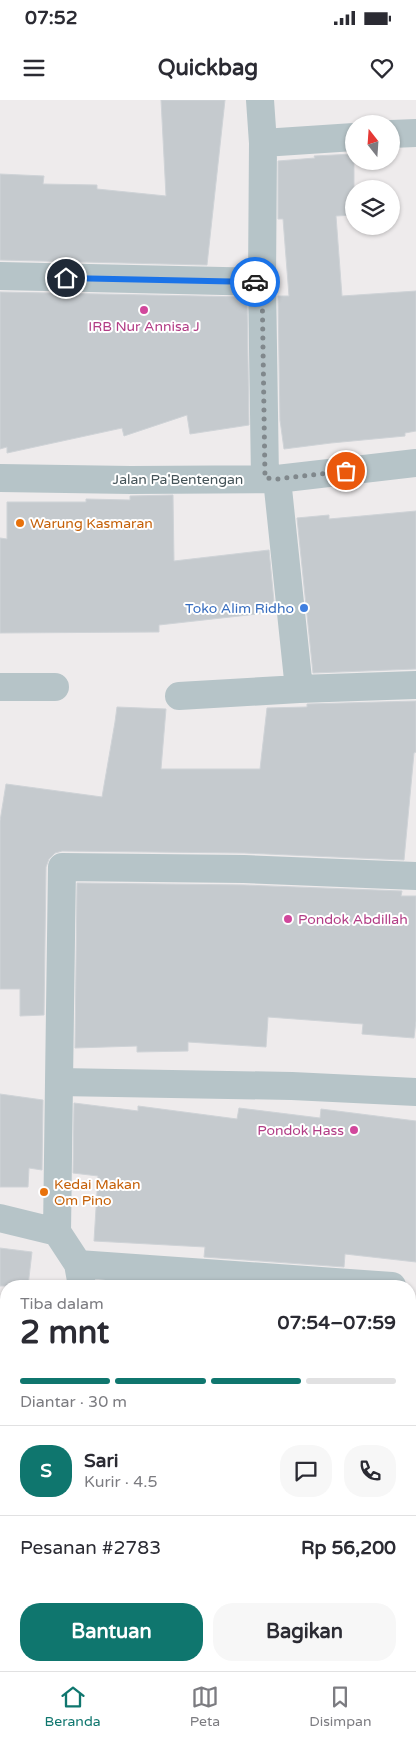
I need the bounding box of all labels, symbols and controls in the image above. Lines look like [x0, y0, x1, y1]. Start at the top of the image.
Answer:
text: 07:52 [25, 7, 78, 29]
icon: menu [20, 54, 48, 82]
icon: heart [368, 54, 396, 82]
text: Quickbag [158, 55, 258, 81]
north arrow [345, 115, 400, 170]
map controls [345, 115, 400, 235]
button: layers [345, 180, 400, 235]
pin [45, 257, 87, 299]
courier [230, 257, 280, 307]
icon: home [52, 264, 80, 292]
icon: car [241, 268, 269, 296]
marker: IRB Nur Annisa J [138, 304, 150, 316]
place label: IRB Nur Annisa J [88, 318, 200, 335]
pin [325, 450, 367, 492]
icon: bag [332, 457, 360, 485]
street label: Jalan Pa'Bentengan [113, 471, 243, 488]
place label: Warung Kasmaran [30, 515, 153, 532]
marker: Warung Kasmaran [14, 517, 26, 529]
place label: Toko Alim Ridho [185, 600, 294, 617]
marker: Toko Alim Ridho [298, 602, 310, 614]
place label: Pondok Abdillah [298, 911, 408, 928]
marker: Pondok Abdillah [282, 913, 294, 925]
place label: Pondok Hass [257, 1122, 344, 1139]
marker: Pondok Hass [348, 1124, 360, 1136]
place label: Kedai Makan Om Pino [54, 1176, 140, 1209]
marker: Kedai Makan Om Pino [38, 1186, 50, 1198]
text: Tiba dalam [20, 1294, 104, 1314]
text: 07:54–07:59 [277, 1312, 396, 1334]
text: 2 mnt [20, 1314, 109, 1352]
text: Diantar · 30 m [20, 1392, 127, 1412]
button: chat [280, 1445, 332, 1497]
button: phone [344, 1445, 396, 1497]
text: Sari [84, 1450, 118, 1472]
text: S [40, 1460, 52, 1482]
text: Kurir · 4.5 [84, 1472, 157, 1492]
text: Pesanan #2783 [20, 1537, 161, 1559]
text: Rp 56,200 [301, 1537, 396, 1559]
button: Bantuan [20, 1603, 203, 1661]
button: Bagikan [213, 1603, 396, 1661]
tab: Beranda [45, 1683, 101, 1730]
tab: Peta [190, 1683, 220, 1730]
tab: Disimpan [309, 1683, 371, 1730]

